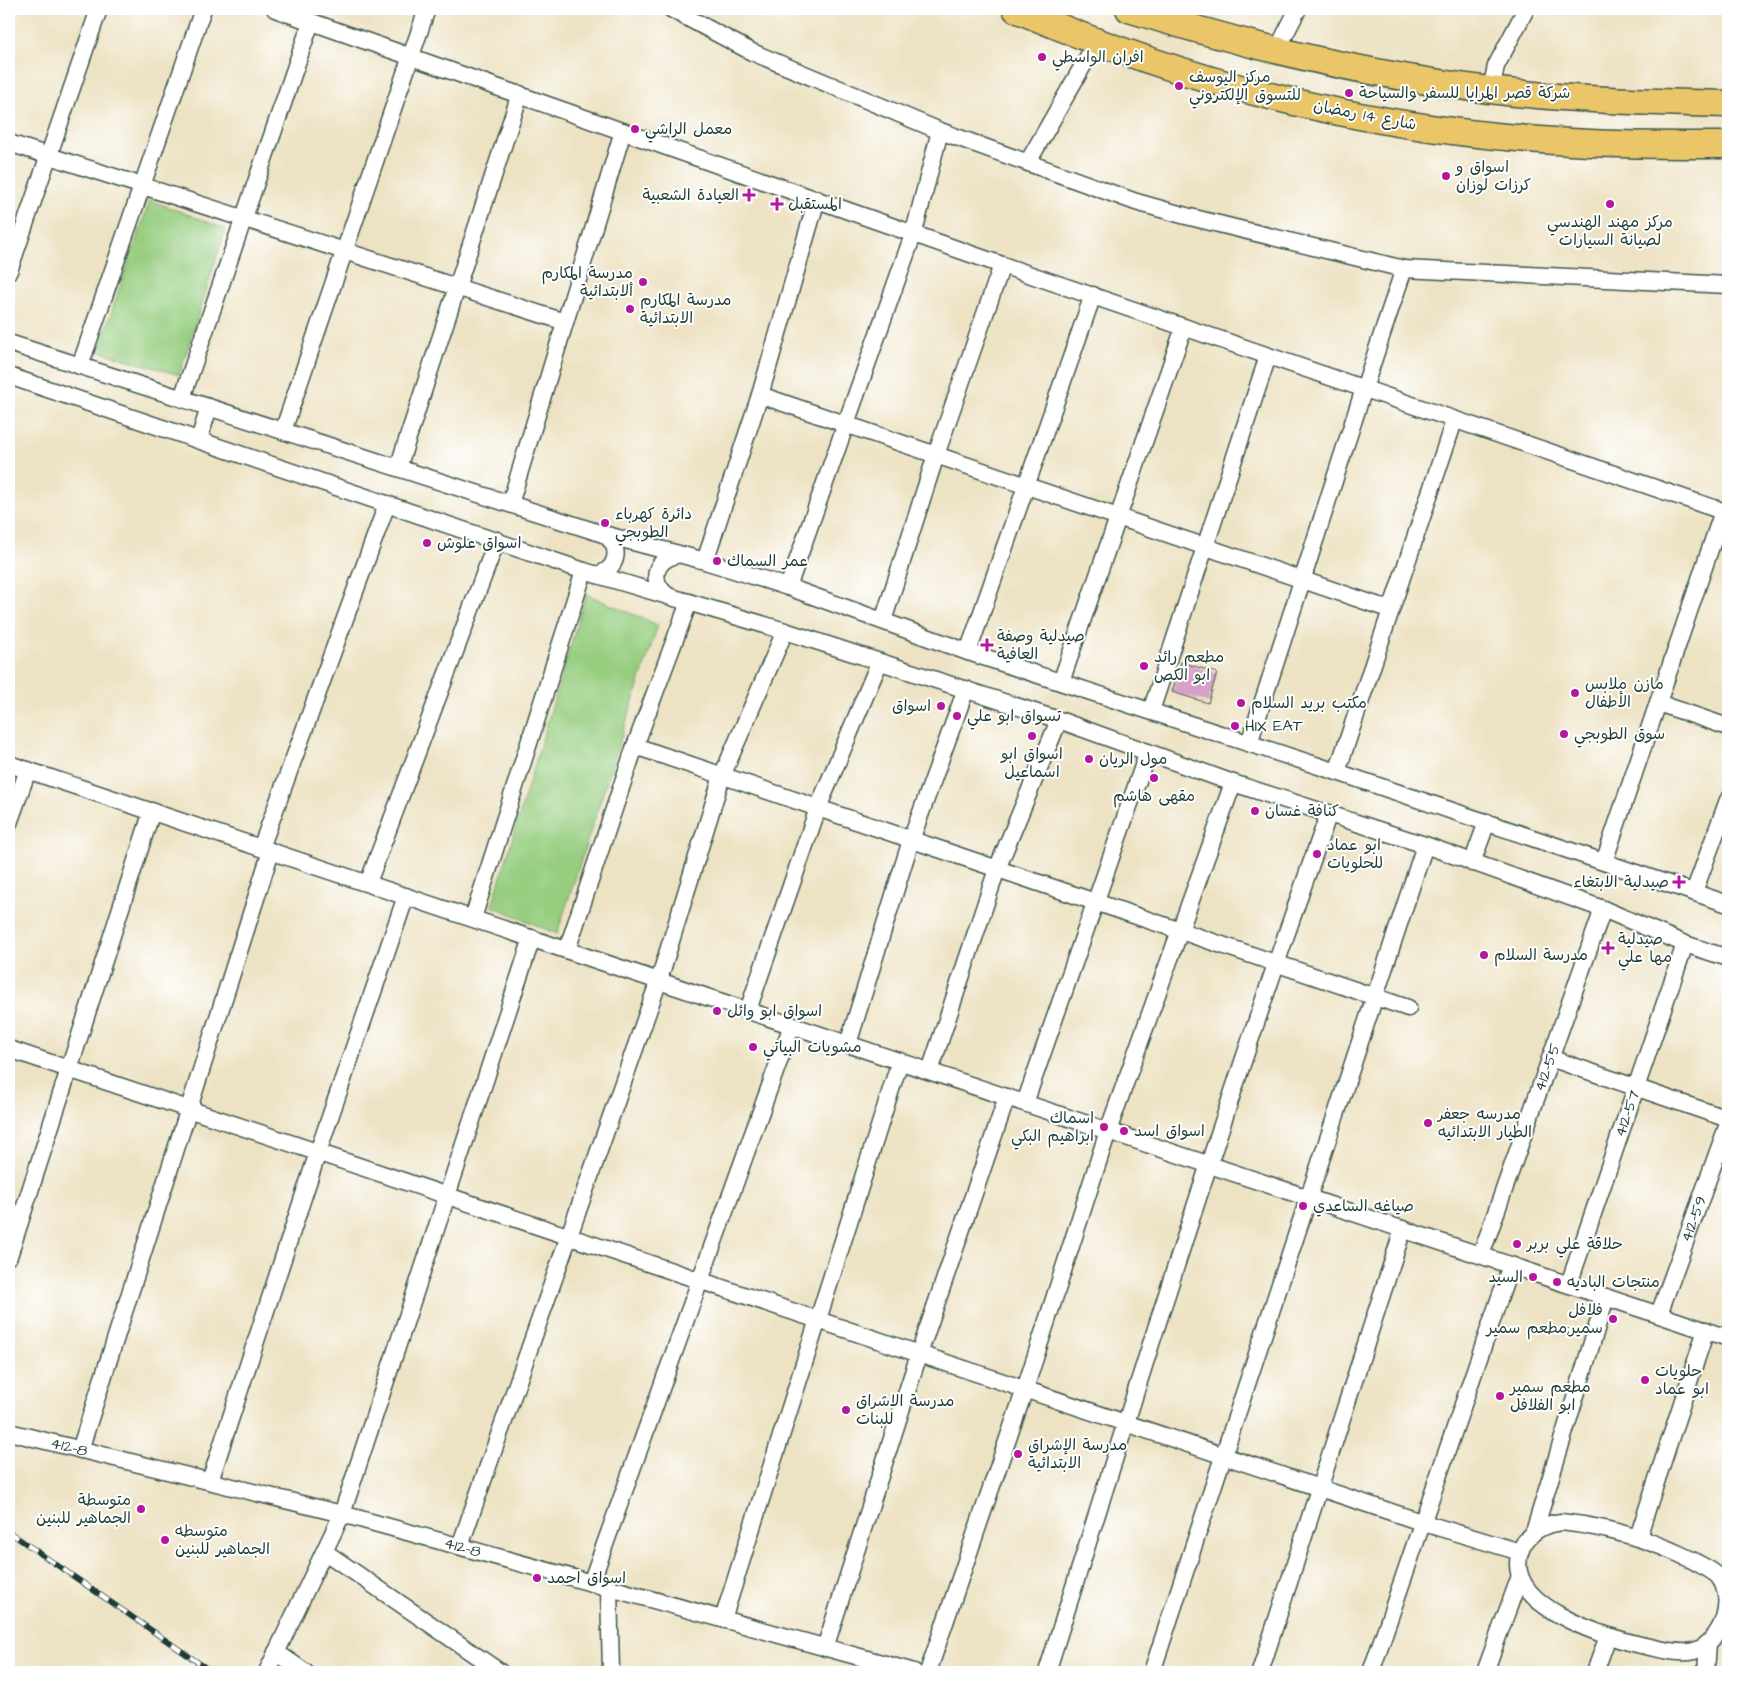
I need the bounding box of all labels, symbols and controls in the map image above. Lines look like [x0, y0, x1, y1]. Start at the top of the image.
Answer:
place label: افران الواسطي [1052, 46, 1144, 71]
marker: افران الواسطي [1036, 51, 1048, 63]
place label: مركز اليوسف للتسوق الإلكتروني [1189, 66, 1301, 109]
marker: مركز اليوسف للتسوق الإلكتروني [1173, 80, 1185, 92]
place label: شركة قصر المرايا للسفر والسياحة [1359, 82, 1570, 104]
marker: شركة قصر المرايا للسفر والسياحة [1343, 87, 1355, 99]
street label: شارع 14 رمضان [1311, 94, 1419, 136]
place label: معمل الراشي [645, 118, 732, 143]
marker: معمل الراشي [629, 123, 641, 135]
place label: اسواق و كرزات لوزان [1454, 156, 1531, 196]
marker: اسواق و كرزات لوزان [1440, 170, 1452, 182]
place label: العيادة الشعبية [643, 184, 739, 206]
marker: العيادة الشعبية [743, 189, 755, 201]
place label: المستقبل [788, 193, 842, 215]
marker: المستقبل [770, 197, 784, 211]
marker: مركز مهند الهندسي لصيانة السيارات [1604, 198, 1616, 210]
place label: مركز مهند الهندسي لصيانة السيارات [1547, 211, 1673, 251]
place label: مدرسة المكارم ألابتدائية [541, 262, 633, 302]
marker: مدرسة المكارم ألابتدائية [637, 276, 649, 288]
place label: مدرسة المكارم الابتدائية [640, 289, 732, 329]
marker: مدرسة المكارم الابتدائية [624, 303, 636, 315]
place label: دائرة كهرباء الطوبجي [615, 503, 692, 546]
marker: دائرة كهرباء الطوبجي [599, 517, 611, 529]
place label: اسواق علوش [437, 532, 521, 554]
marker: اسواق علوش [421, 537, 433, 549]
place label: عمر السماك [727, 550, 808, 572]
marker: عمر السماك [711, 555, 723, 567]
place label: صيدلية وصفة العافية [997, 625, 1085, 665]
marker: صيدلية وصفة العافية [981, 639, 993, 651]
place label: مطعم رائد ابو الكص [1154, 646, 1224, 686]
marker: مطعم رائد ابو الكص [1138, 660, 1150, 672]
place label: مازن ملابس الأطفال [1585, 673, 1664, 713]
marker: مازن ملابس الأطفال [1569, 687, 1581, 699]
place label: مكتب بريد السلام [1251, 692, 1367, 715]
place label: اسواق [892, 695, 931, 717]
marker: مكتب بريد السلام [1235, 697, 1247, 709]
marker: اسواق [935, 700, 947, 712]
place label: تسواق ابو علي [967, 705, 1061, 730]
marker: تسواق ابو علي [951, 710, 963, 722]
place label: HIX EAT [1245, 715, 1303, 737]
marker: HIX EAT [1229, 720, 1241, 732]
place label: سوق الطوبجي [1574, 723, 1665, 748]
marker: سوق الطوبجي [1558, 728, 1570, 740]
marker: اسواق ابو اسماعيل [1026, 730, 1038, 742]
place label: اسواق ابو اسماعيل [999, 743, 1063, 783]
place label: مول الريان [1099, 748, 1167, 770]
marker: مول الريان [1083, 753, 1095, 765]
marker: مقهى هاشم [1148, 772, 1160, 784]
place label: مقهى هاشم [1113, 785, 1195, 808]
place label: كنافة غسان [1265, 800, 1339, 822]
marker: كنافة غسان [1249, 805, 1261, 817]
place label: ابو عماد للحلويات [1327, 834, 1383, 874]
marker: ابو عماد للحلويات [1311, 848, 1323, 860]
place label: صيدلية الابتغاء [1573, 871, 1669, 893]
marker: صيدلية الابتغاء [1673, 876, 1685, 888]
place label: صيدلية مها علي [1618, 928, 1672, 971]
marker: صيدلية مها علي [1602, 942, 1614, 954]
place label: مدرسة السلام [1494, 944, 1588, 967]
marker: مدرسة السلام [1478, 949, 1490, 961]
place label: اسواق ابو وائل [727, 1000, 822, 1022]
marker: اسواق ابو وائل [711, 1005, 723, 1017]
place label: مشويات البياتي [763, 1036, 862, 1061]
street label: 412-55 [1529, 1040, 1566, 1094]
marker: مشويات البياتي [747, 1041, 759, 1053]
street label: 412-57 [1609, 1087, 1645, 1140]
place label: مدرسه جعفر الطيار الابتدائيه [1436, 1103, 1532, 1143]
place label: اسماك ابراهيم البكي [1011, 1107, 1094, 1150]
marker: مدرسه جعفر الطيار الابتدائيه [1422, 1117, 1434, 1129]
place label: اسواق اسد [1134, 1120, 1205, 1142]
marker: اسماك ابراهيم البكي [1098, 1121, 1110, 1133]
marker: اسواق اسد [1118, 1125, 1130, 1137]
street label: 412-59 [1675, 1193, 1712, 1245]
place label: صياغه الساعدي [1313, 1195, 1414, 1217]
marker: صياغه الساعدي [1297, 1200, 1309, 1212]
place label: حلاقة علي بربر [1525, 1233, 1623, 1258]
marker: حلاقة علي بربر [1511, 1238, 1523, 1250]
place label: السيد [1488, 1266, 1523, 1288]
marker: السيد [1527, 1271, 1539, 1283]
place label: منتجات الباديه [1567, 1271, 1660, 1293]
marker: منتجات الباديه [1551, 1276, 1563, 1288]
place label: فلافل سمير;مطعم سمير [1485, 1299, 1603, 1340]
marker: فلافل سمير;مطعم سمير [1607, 1313, 1619, 1325]
place label: حلويات ابو عماد [1655, 1360, 1709, 1400]
marker: حلويات ابو عماد [1639, 1374, 1651, 1386]
place label: مطعم سمير ابو الفلافل [1508, 1376, 1591, 1416]
place label: مدرسة الاشراق للبنات [856, 1390, 954, 1430]
marker: مطعم سمير ابو الفلافل [1494, 1390, 1506, 1402]
marker: مدرسة الاشراق للبنات [840, 1404, 852, 1416]
street label: 412-8 [48, 1432, 90, 1462]
place label: مدرسة الإشراق الابتدائية [1028, 1434, 1127, 1474]
marker: مدرسة الإشراق الابتدائية [1012, 1448, 1024, 1460]
place label: متوسطة الجماهير للبنين [36, 1489, 131, 1529]
marker: متوسطة الجماهير للبنين [135, 1503, 147, 1515]
place label: متوسطه الجماهير للبنين [175, 1520, 270, 1560]
street label: 412-8 [442, 1532, 484, 1563]
marker: متوسطه الجماهير للبنين [159, 1534, 171, 1546]
place label: اسواق احمد [547, 1567, 626, 1589]
marker: اسواق احمد [531, 1572, 543, 1584]

